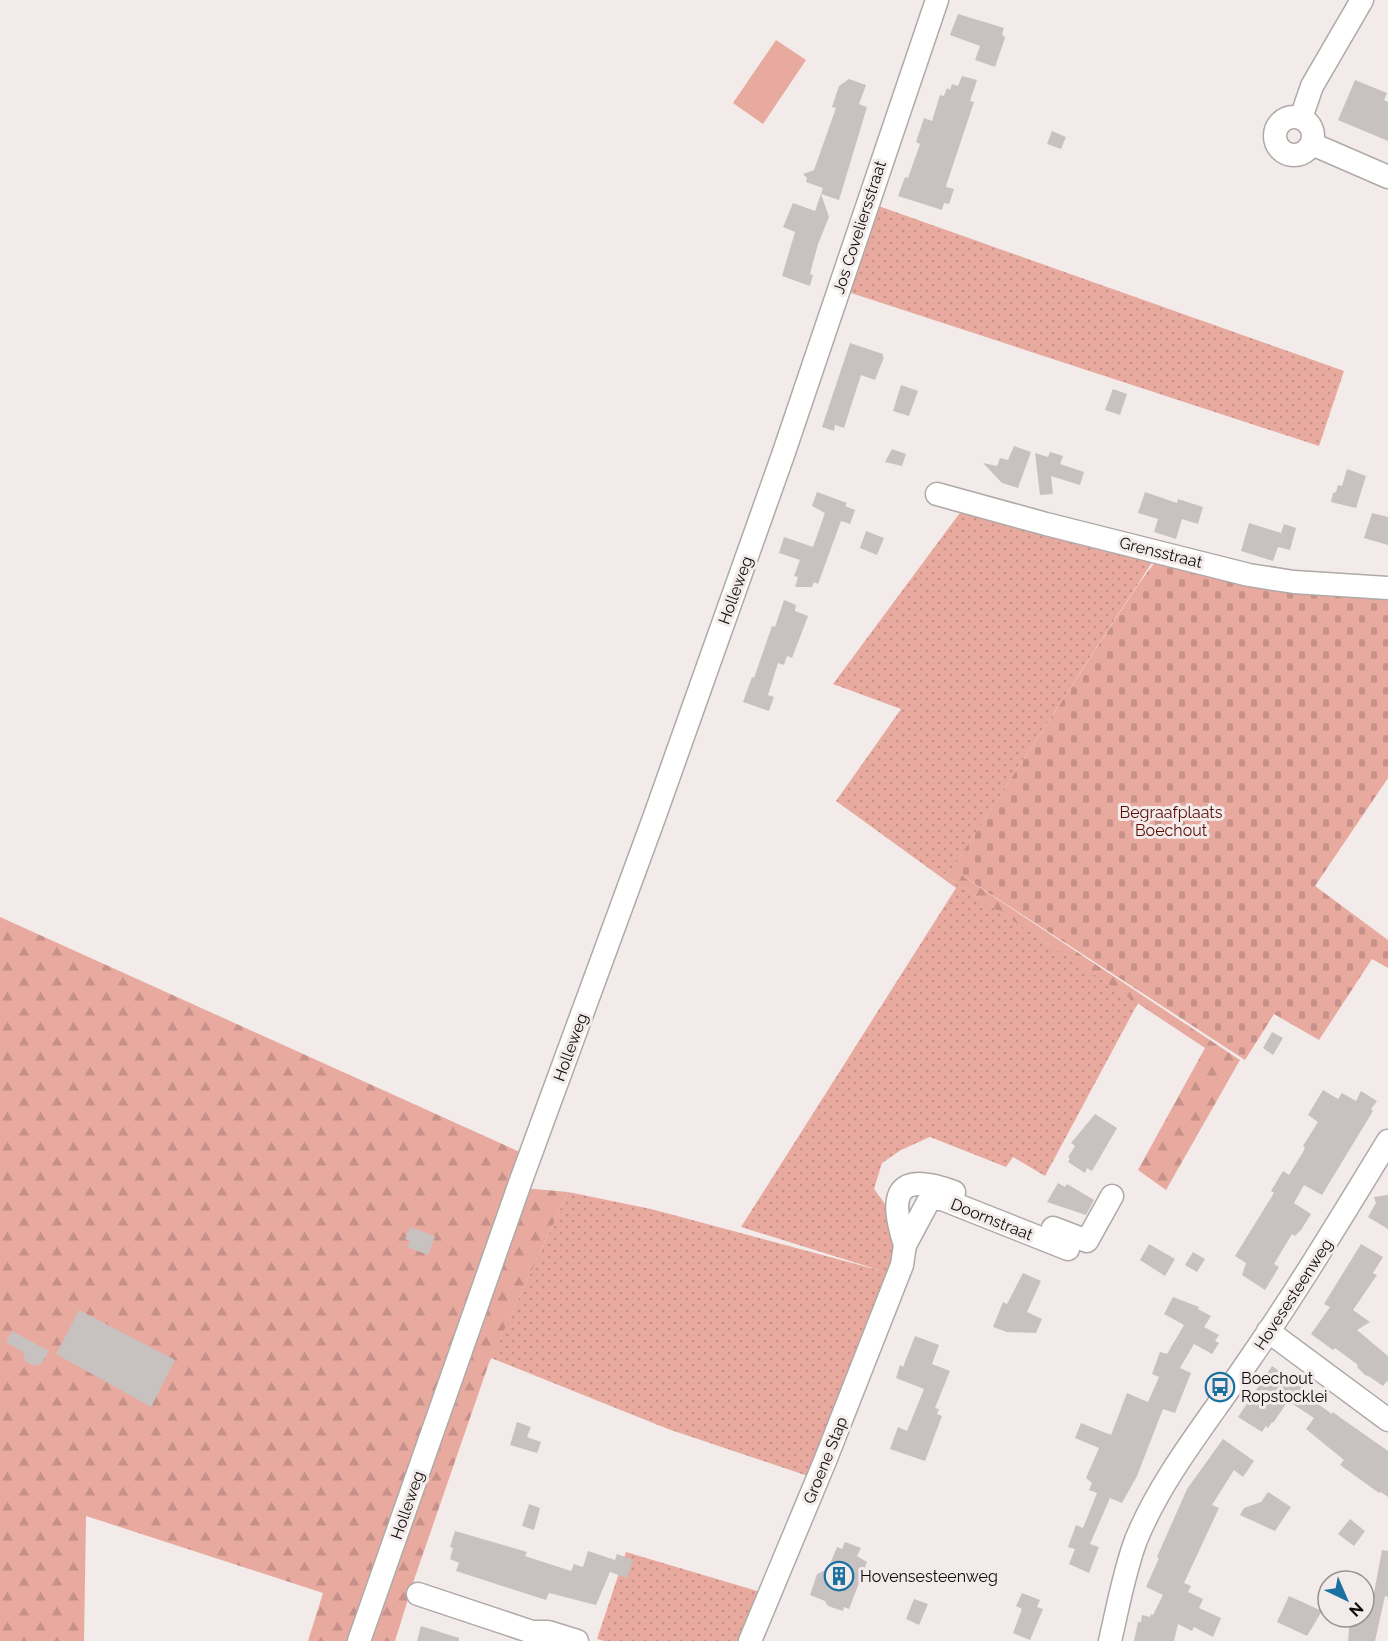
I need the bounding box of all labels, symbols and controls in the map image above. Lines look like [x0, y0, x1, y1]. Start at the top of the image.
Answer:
street label: Jos Coveliersstraat [829, 158, 890, 296]
street label: Grensstraat [1118, 533, 1205, 572]
street label: Holleweg [714, 554, 757, 627]
park label: Begraafplaats Boechout [1120, 803, 1223, 840]
street label: Holleweg [549, 1011, 592, 1084]
street label: Doornstraat [948, 1194, 1036, 1245]
street label: Hovesesteenweg [1250, 1235, 1336, 1353]
place label: Boechout Ropstocklei [1241, 1369, 1328, 1406]
bus stop icon: Boechout Ropstocklei [1204, 1371, 1236, 1403]
street label: Groene Stap [799, 1414, 852, 1506]
street label: Holleweg [387, 1468, 428, 1542]
building icon: Hovensesteenweg [823, 1560, 855, 1592]
place label: Hovensesteenweg [860, 1567, 998, 1586]
north arrow [1316, 1569, 1376, 1629]
text: N [1345, 1598, 1367, 1621]

